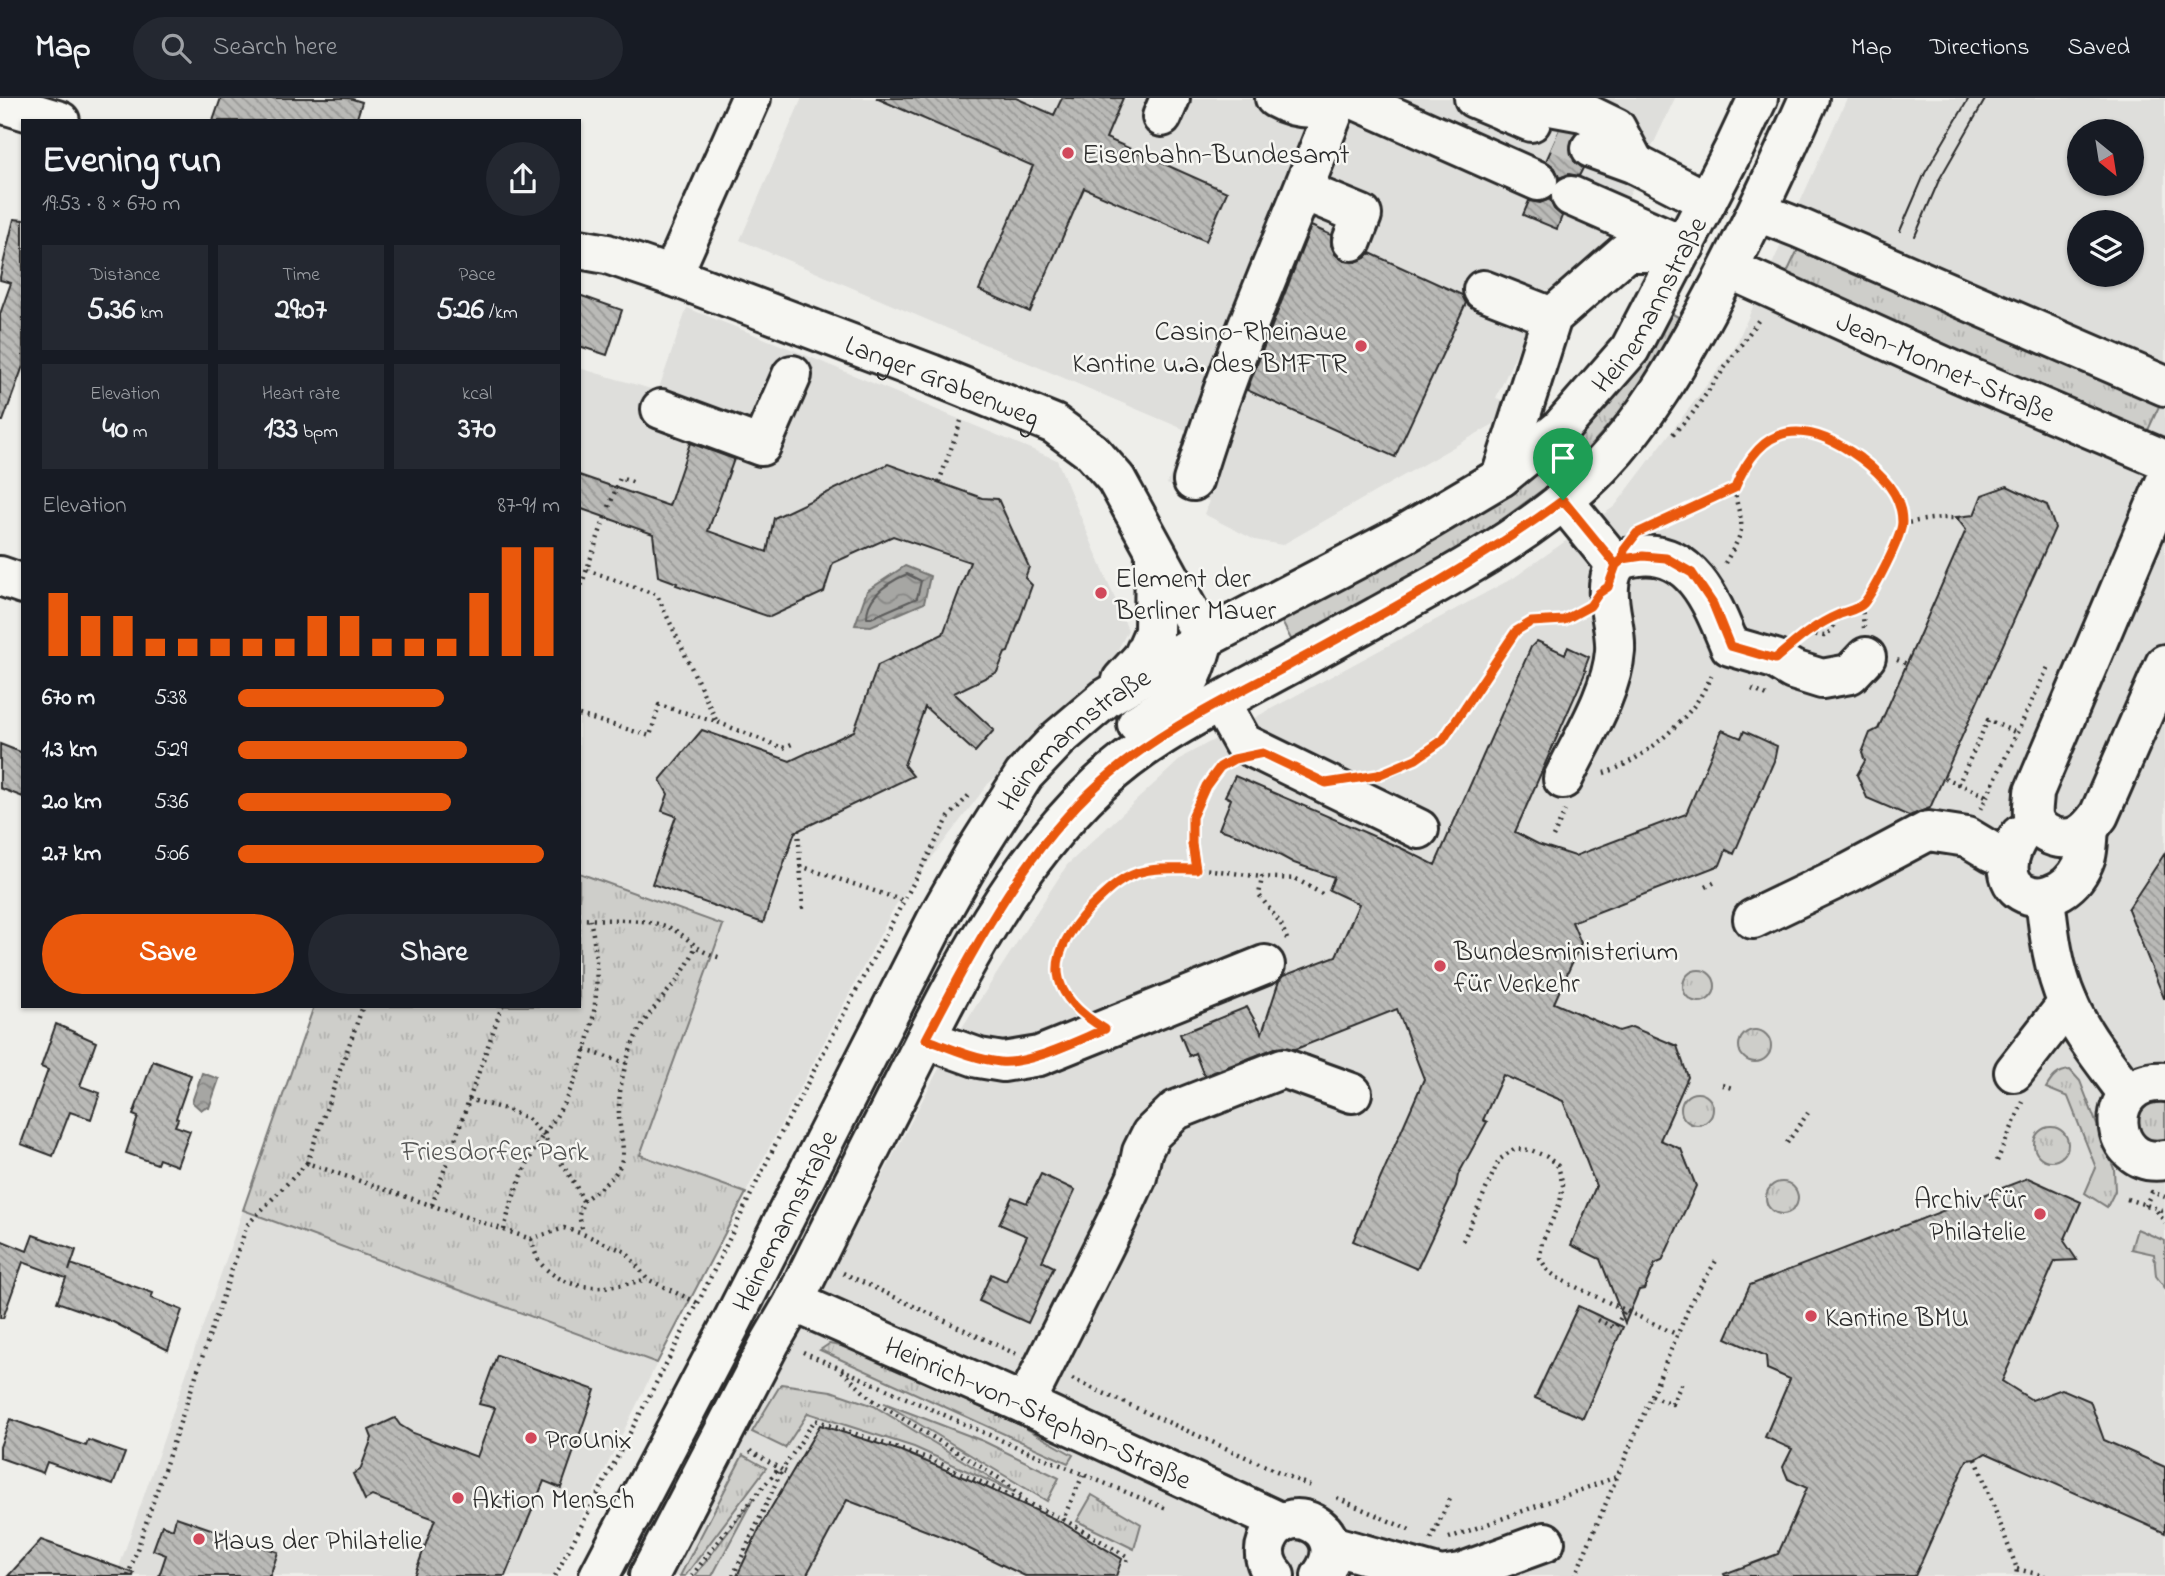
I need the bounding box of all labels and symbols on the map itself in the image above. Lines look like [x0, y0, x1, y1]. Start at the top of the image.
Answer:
north arrow [2067, 119, 2144, 196]
place label: Eisenbahn-Bundesamt [1082, 136, 1350, 177]
marker: Eisenbahn-Bundesamt [1060, 145, 1076, 161]
street label: Heinemannstraße [1583, 210, 1720, 404]
street label: Jean-Monnet-Straße [1829, 303, 2061, 436]
place label: Casino-Rheinaue Kantine u.a. des BMFTR [1072, 313, 1348, 386]
street label: Langer Grabenweg [838, 326, 1045, 440]
marker: Casino-Rheinaue Kantine u.a. des BMFTR [1353, 338, 1369, 354]
pin [1533, 428, 1593, 500]
place label: Element der Berliner Mauer [1114, 560, 1276, 633]
marker: Element der Berliner Mauer [1093, 585, 1109, 601]
street label: Heinemannstraße [989, 658, 1160, 821]
place label: Bundesministerium für Verkehr [1453, 933, 1678, 1006]
marker: Bundesministerium für Verkehr [1432, 958, 1448, 974]
street label: Heinemannstraße [723, 1123, 851, 1320]
park label: Friesdorfer Park [400, 1133, 589, 1174]
place label: Archiv für Philatelie [1914, 1181, 2026, 1254]
marker: Archiv für Philatelie [2032, 1206, 2048, 1222]
place label: Kantine BMU [1825, 1299, 1969, 1340]
marker: Kantine BMU [1803, 1308, 1819, 1324]
street label: Heinrich-von-Stephan-Straße [877, 1327, 1198, 1502]
place label: ProUnix [545, 1421, 632, 1462]
marker: ProUnix [523, 1430, 539, 1446]
place label: Aktion Mensch [472, 1481, 635, 1522]
marker: Aktion Mensch [450, 1490, 466, 1506]
place label: Haus der Philatelie [213, 1522, 423, 1563]
marker: Haus der Philatelie [191, 1531, 207, 1547]

